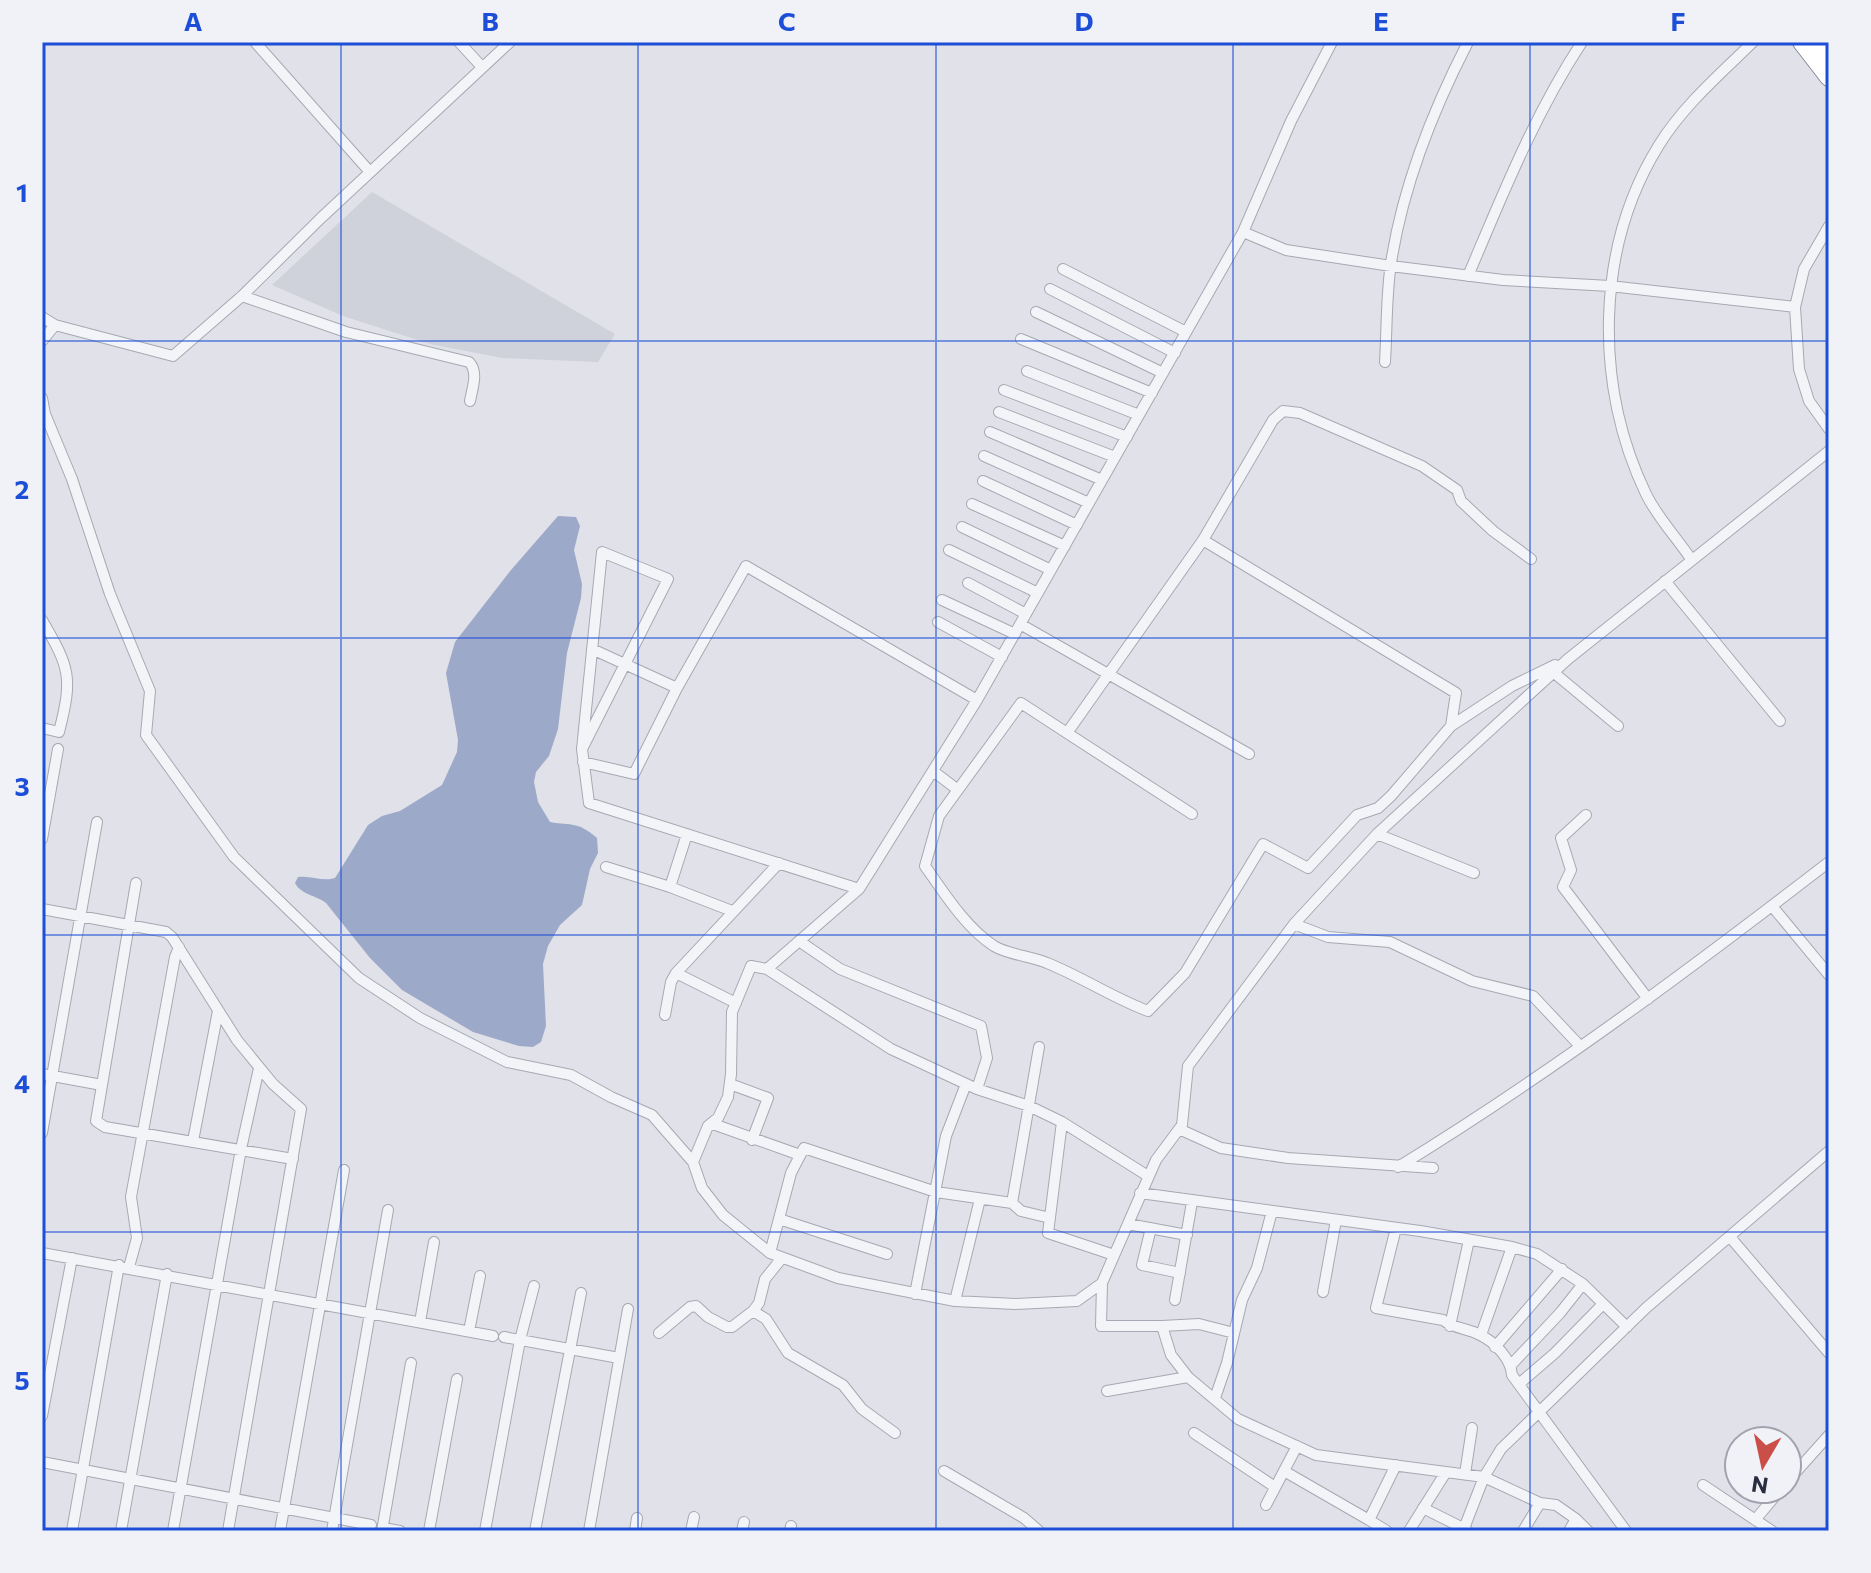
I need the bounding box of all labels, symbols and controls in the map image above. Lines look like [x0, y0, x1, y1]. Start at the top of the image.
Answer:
text: A [184, 5, 203, 36]
text: B [481, 5, 499, 36]
text: C [778, 5, 796, 36]
text: D [1074, 5, 1094, 36]
text: E [1373, 5, 1389, 36]
text: F [1670, 5, 1686, 36]
text: 1 [16, 176, 28, 207]
text: 2 [15, 473, 29, 504]
text: 3 [14, 770, 30, 801]
text: 4 [14, 1067, 30, 1098]
text: 5 [14, 1364, 30, 1395]
north arrow [1723, 1425, 1803, 1505]
text: N [1750, 1471, 1770, 1500]

